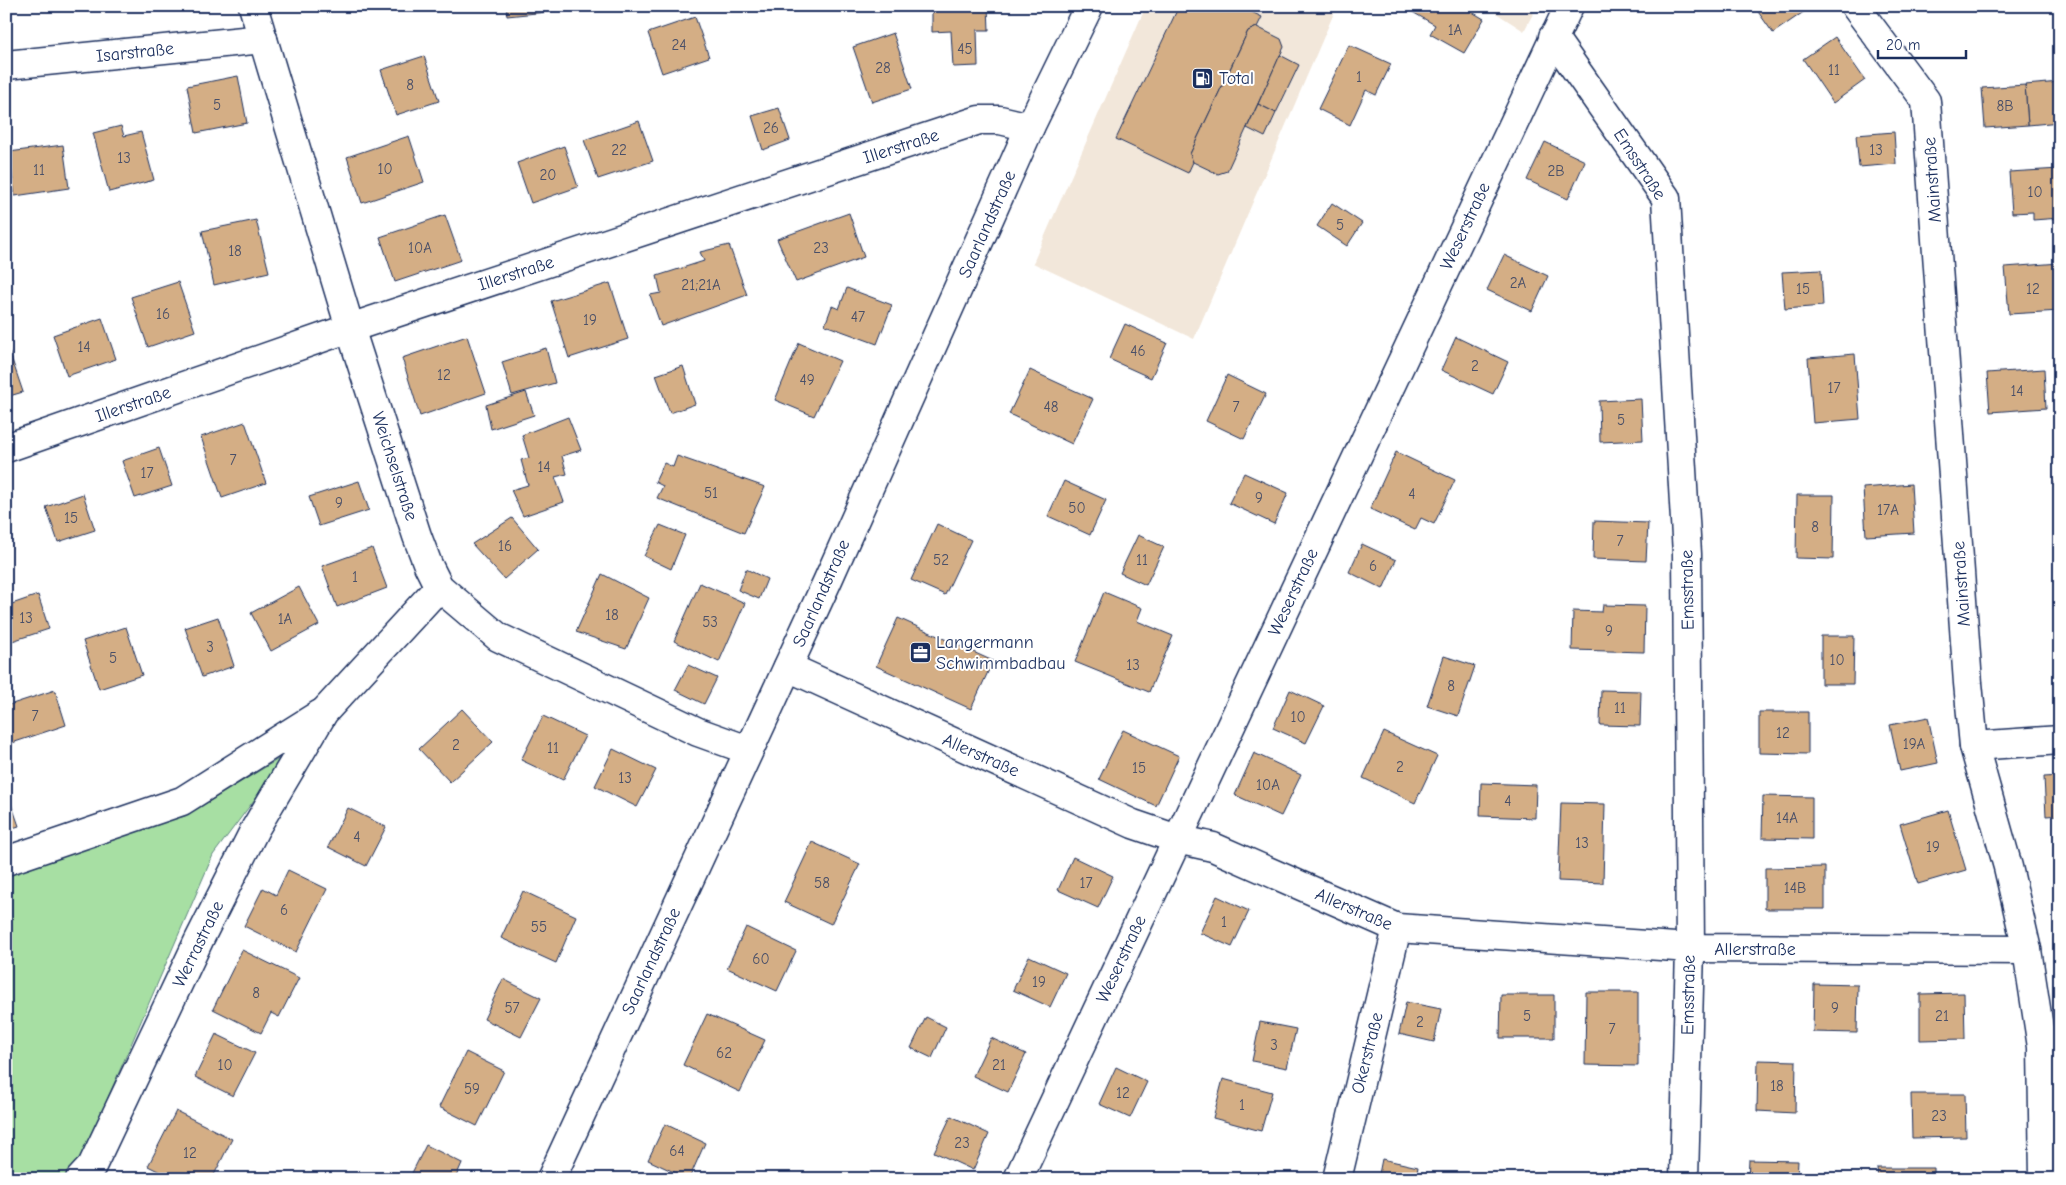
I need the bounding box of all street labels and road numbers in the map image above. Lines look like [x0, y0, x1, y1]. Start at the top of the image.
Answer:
street label: Isarstraße [95, 38, 175, 67]
street label: Illerstraße [861, 124, 942, 169]
street label: Emsstraße [1609, 125, 1670, 204]
street label: Mainstraße [1919, 137, 1946, 223]
street label: Saarlandstraße [954, 167, 1021, 281]
street label: Weserstraße [1436, 179, 1495, 273]
street label: Illerstraße [476, 251, 557, 296]
street label: Illerstraße [93, 382, 174, 427]
street label: Weichselstraße [367, 409, 422, 523]
street label: Saarlandstraße [788, 536, 855, 650]
street label: Mainstraße [1948, 541, 1975, 627]
street label: Weserstraße [1264, 545, 1323, 639]
street label: Emsstraße [1676, 550, 1699, 630]
street label: Allerstraße [939, 729, 1022, 782]
street label: Allerstraße [1312, 884, 1396, 935]
street label: Werrastraße [168, 897, 228, 991]
street label: Saarlandstraße [618, 904, 685, 1018]
street label: Weserstraße [1092, 912, 1151, 1006]
street label: Allerstraße [1714, 939, 1796, 960]
street label: Emsstraße [1677, 955, 1700, 1035]
street label: Okerstraße [1347, 1010, 1388, 1096]

